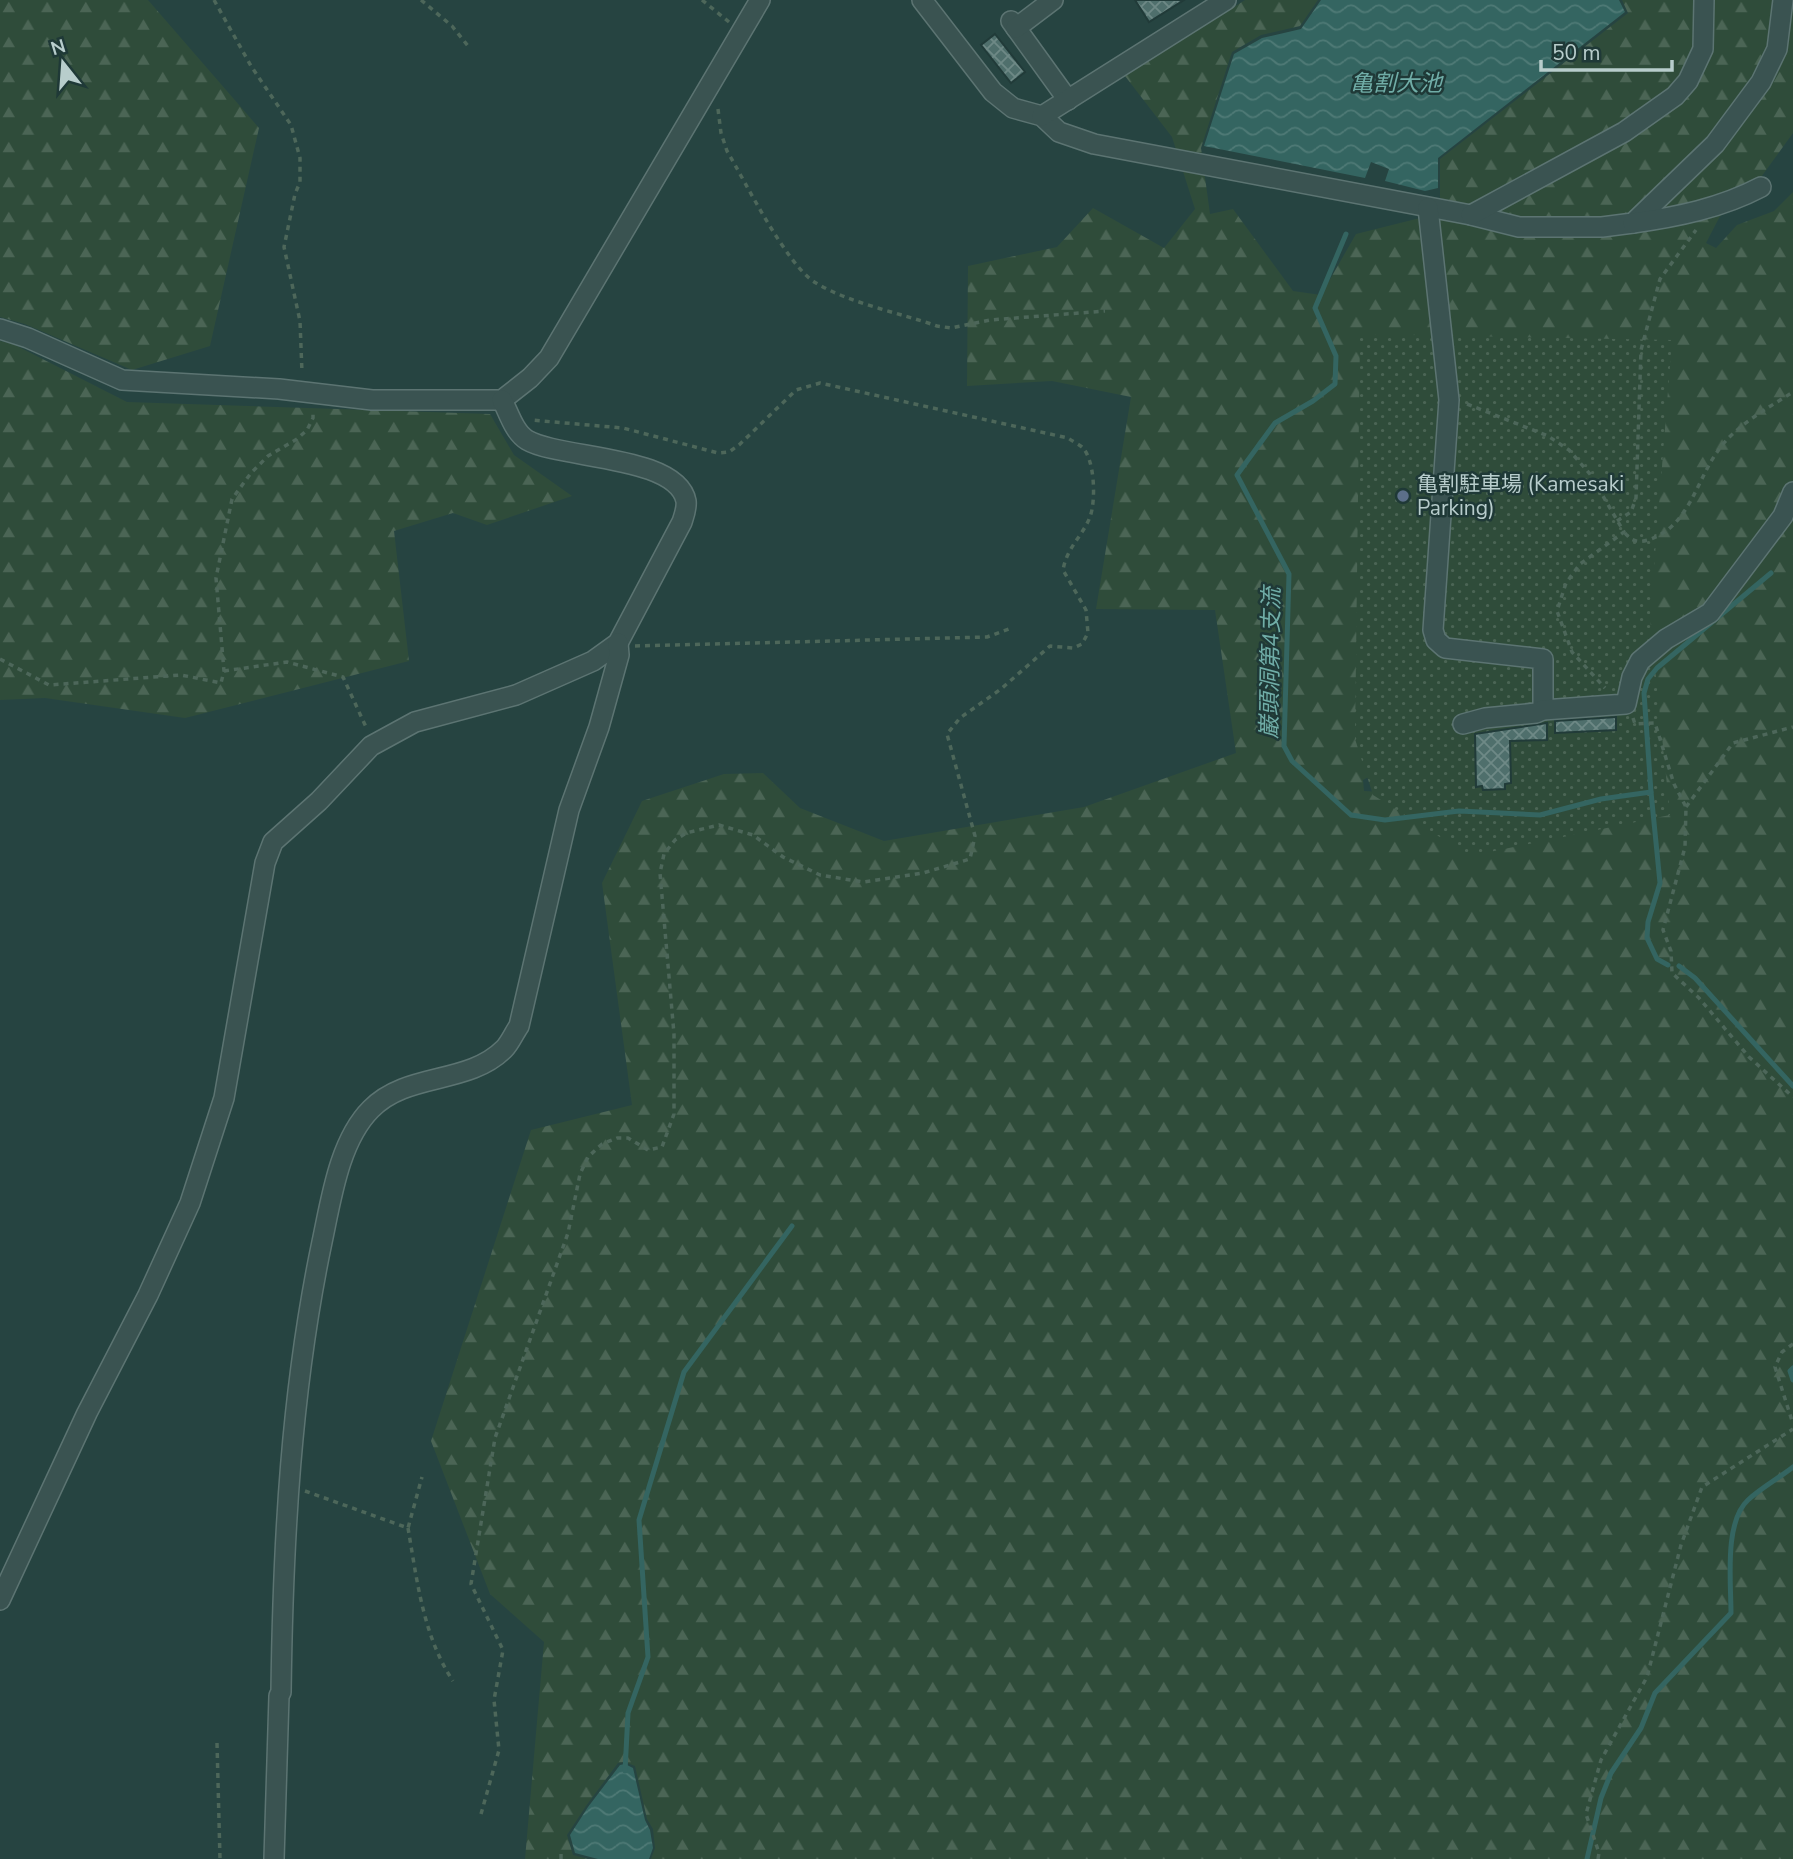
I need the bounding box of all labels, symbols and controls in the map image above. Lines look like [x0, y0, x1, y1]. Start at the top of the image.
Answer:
north arrow [28, 28, 98, 98]
scale bar [1541, 28, 1672, 72]
text: N [48, 33, 69, 62]
text: 50 m [1552, 39, 1601, 67]
water label: 亀割大池 [1350, 68, 1444, 99]
place label: 亀割駐車場 (Kamesaki Parking) [1417, 470, 1624, 522]
marker: 亀割駐車場 (Kamesaki Parking) [1395, 488, 1411, 504]
water label: 巌頭洞第4支流 [1254, 584, 1287, 739]

